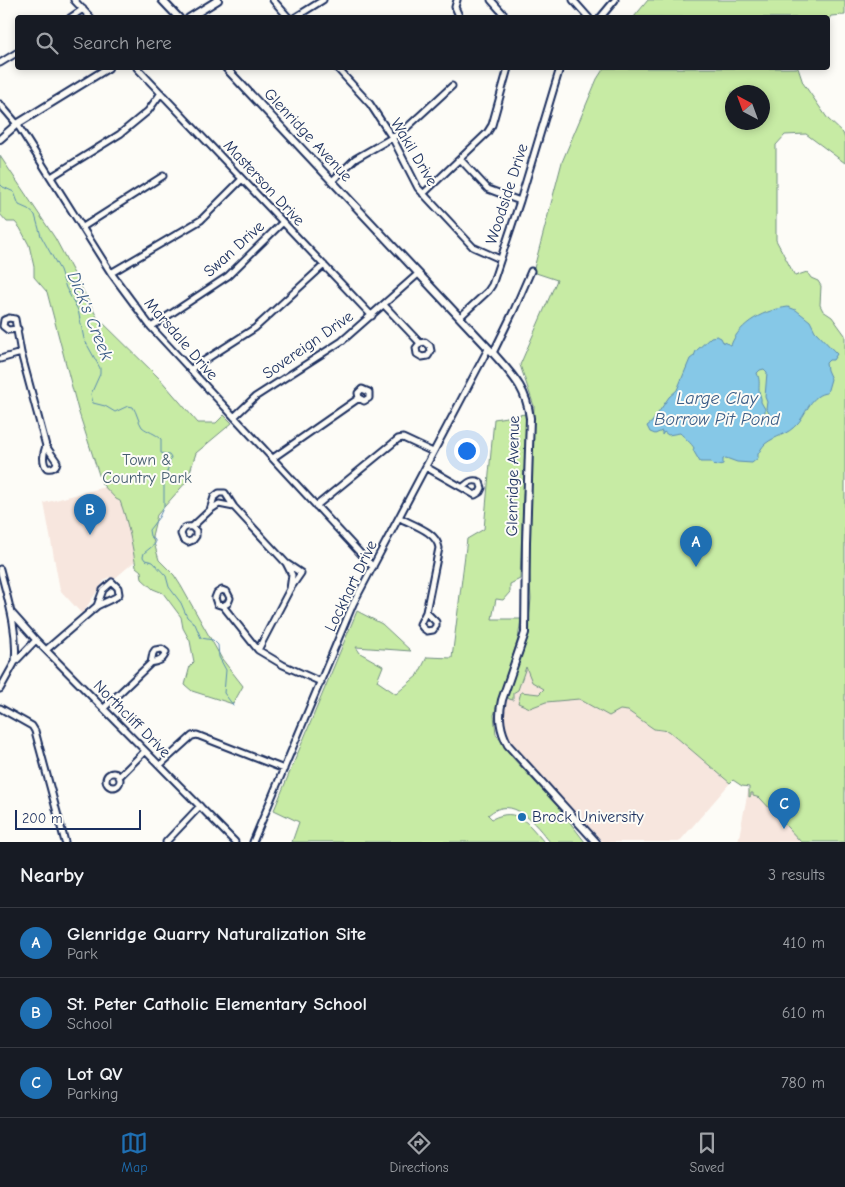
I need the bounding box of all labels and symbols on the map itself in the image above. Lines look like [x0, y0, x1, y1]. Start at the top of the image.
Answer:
street label: Glenridge Avenue [260, 85, 356, 185]
north arrow [725, 85, 770, 130]
street label: Wakil Drive [387, 115, 441, 189]
street label: Masterson Drive [220, 136, 308, 230]
street label: Woodside Drive [482, 141, 532, 247]
street label: Swan Drive [200, 217, 268, 281]
water label: Dick's Creek [63, 269, 117, 364]
street label: Marsdale Drive [141, 294, 221, 384]
street label: Sovereign Drive [259, 307, 357, 383]
water label: Large Clay Borrow Pit Pond [654, 388, 780, 430]
street label: Glenridge Avenue [503, 415, 523, 537]
your location [454, 438, 480, 464]
park label: Town & Country Park [102, 451, 192, 487]
pin: B [74, 494, 106, 535]
pin: A [680, 526, 712, 567]
street label: Lockhart Drive [321, 537, 381, 635]
street label: Northcliff Drive [90, 677, 174, 761]
pin: C [768, 788, 800, 829]
scale bar [15, 807, 141, 830]
place label: Brock University [532, 808, 644, 826]
marker: Brock University [516, 811, 528, 823]

